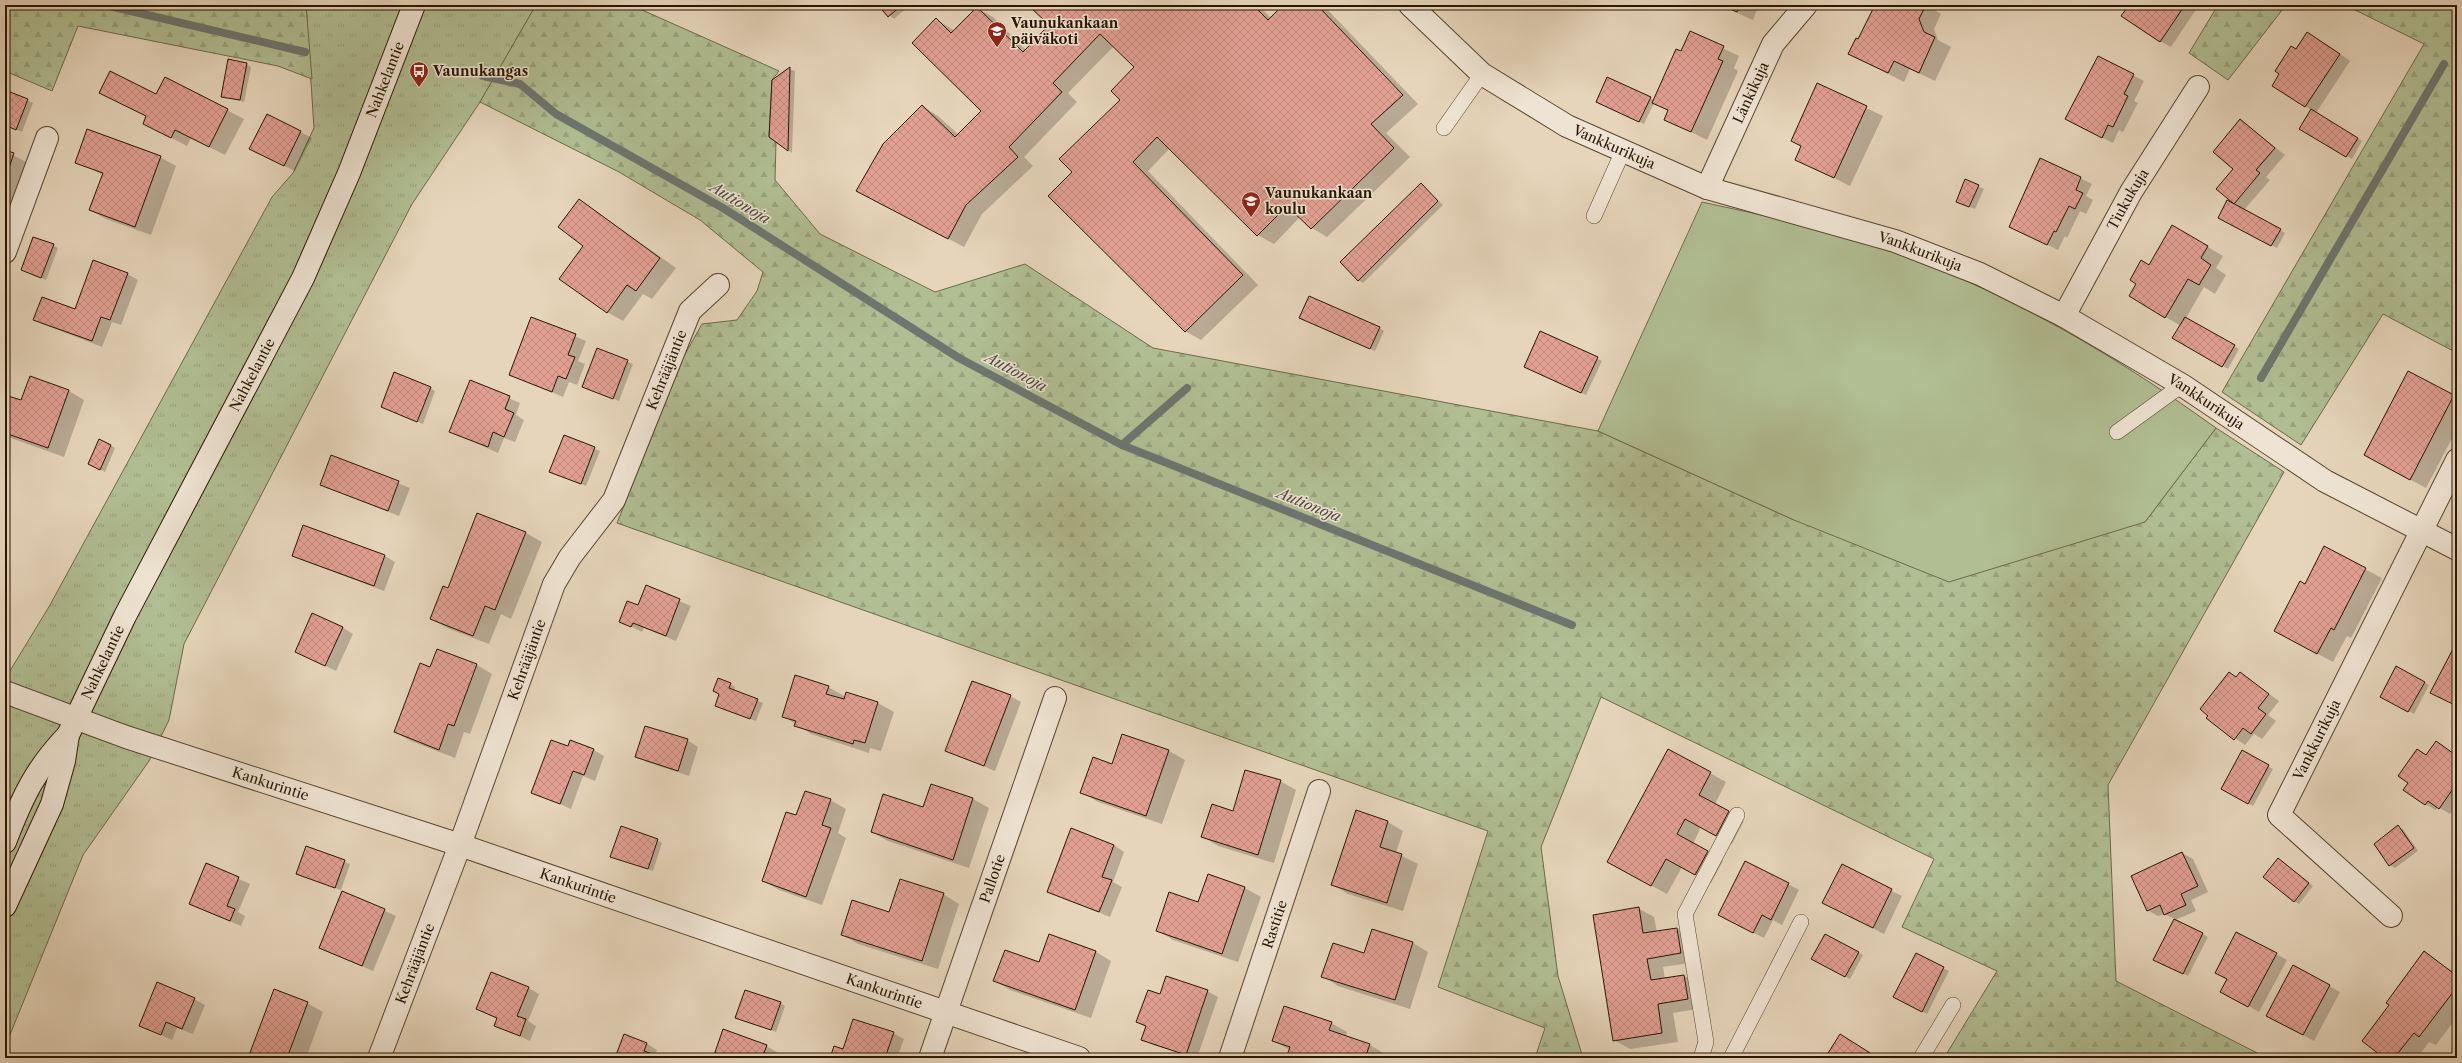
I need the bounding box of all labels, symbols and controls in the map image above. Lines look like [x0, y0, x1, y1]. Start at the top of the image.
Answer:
place label: Vaunukankaan päiväkoti [1010, 14, 1119, 48]
school or university icon: Vaunukankaan päiväkoti [986, 20, 1008, 48]
street label: Nahkelantie [362, 39, 408, 120]
street label: Länkikuja [1729, 58, 1773, 126]
bus stop icon: Vaunukangas [408, 60, 430, 88]
place label: Vaunukangas [432, 62, 528, 80]
street label: Vankkurikuja [1569, 120, 1659, 173]
street label: Tiukukuja [2103, 165, 2153, 233]
water label: Autionoja [705, 176, 774, 228]
place label: Vaunukankaan koulu [1264, 184, 1373, 218]
school or university icon: Vaunukankaan koulu [1240, 190, 1262, 218]
street label: Vankkurikuja [1875, 227, 1965, 275]
street label: Kehrääjäntie [642, 327, 691, 413]
street label: Nahkelantie [225, 335, 279, 414]
water label: Autionoja [980, 347, 1050, 396]
street label: Vankkurikuja [2164, 369, 2248, 434]
water label: Autionoja [1273, 482, 1344, 526]
street label: Kehrääjäntie [504, 616, 550, 703]
street label: Nahkelantie [77, 622, 128, 702]
street label: Vankkurikuja [2289, 696, 2345, 784]
street label: Kankurintie [230, 763, 311, 805]
street label: Pallotie [976, 852, 1009, 905]
street label: Kankurintie [537, 864, 619, 907]
street label: Rastitie [1258, 898, 1291, 951]
street label: Kehrääjäntie [391, 921, 438, 1007]
street label: Kankurintie [844, 970, 925, 1013]

